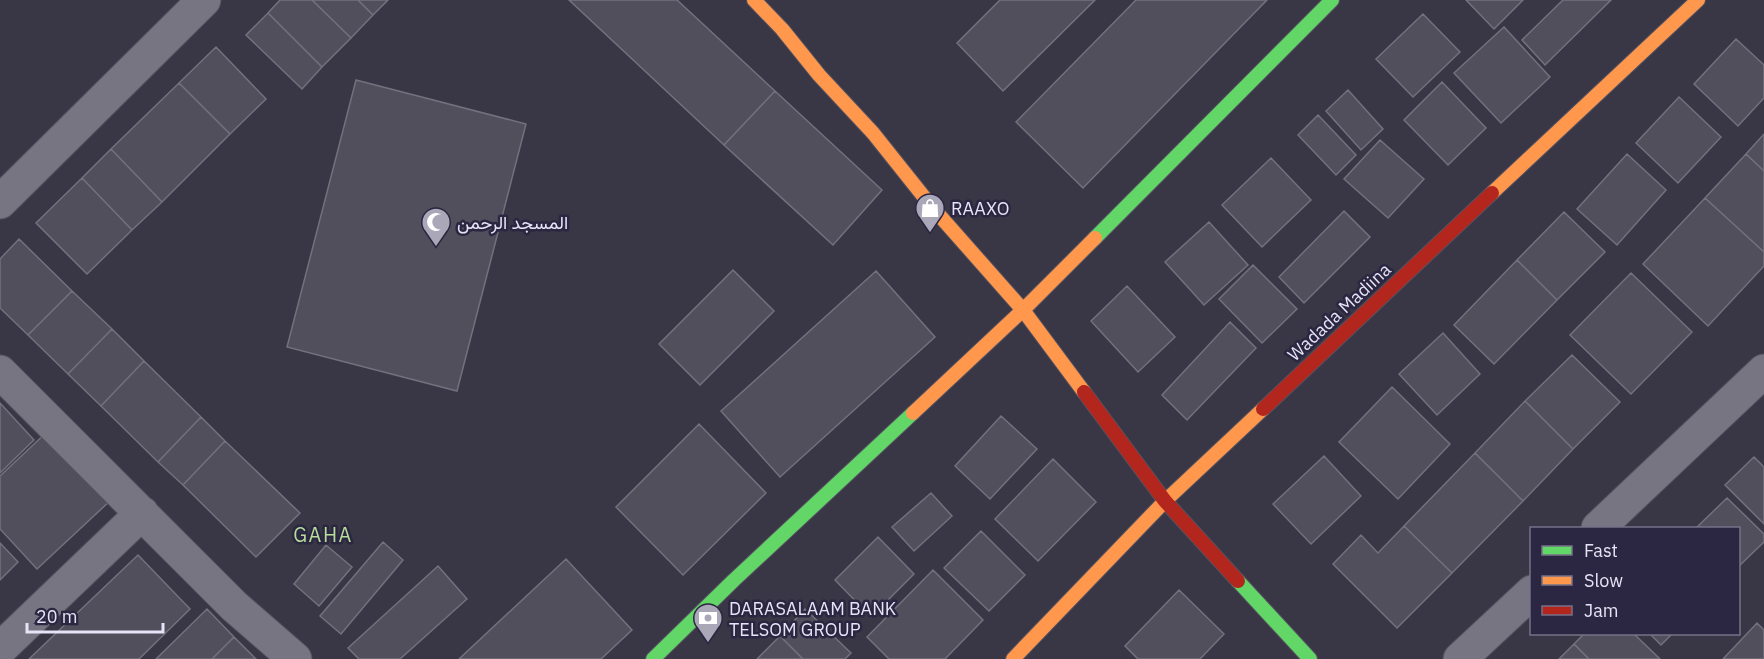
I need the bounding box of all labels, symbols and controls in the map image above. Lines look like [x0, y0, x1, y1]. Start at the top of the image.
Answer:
shop icon: RAAXO [914, 192, 946, 234]
place label: RAAXO [951, 197, 1009, 220]
mosque icon: المسجد الرحمن [420, 206, 452, 248]
place label: المسجد الرحمن [457, 211, 568, 234]
street label: Wadada Madiina [1282, 258, 1396, 366]
district label: GAHA [293, 521, 353, 548]
legend [1530, 527, 1740, 635]
text: Fast [1584, 539, 1618, 562]
text: Slow [1584, 569, 1623, 592]
scale bar [27, 596, 164, 634]
place label: DARASALAAM BANK TELSOM GROUP [729, 597, 897, 641]
text: Jam [1584, 599, 1619, 622]
bank icon: DARASALAAM BANK TELSOM GROUP [692, 602, 724, 644]
text: 20 m [36, 605, 78, 628]

